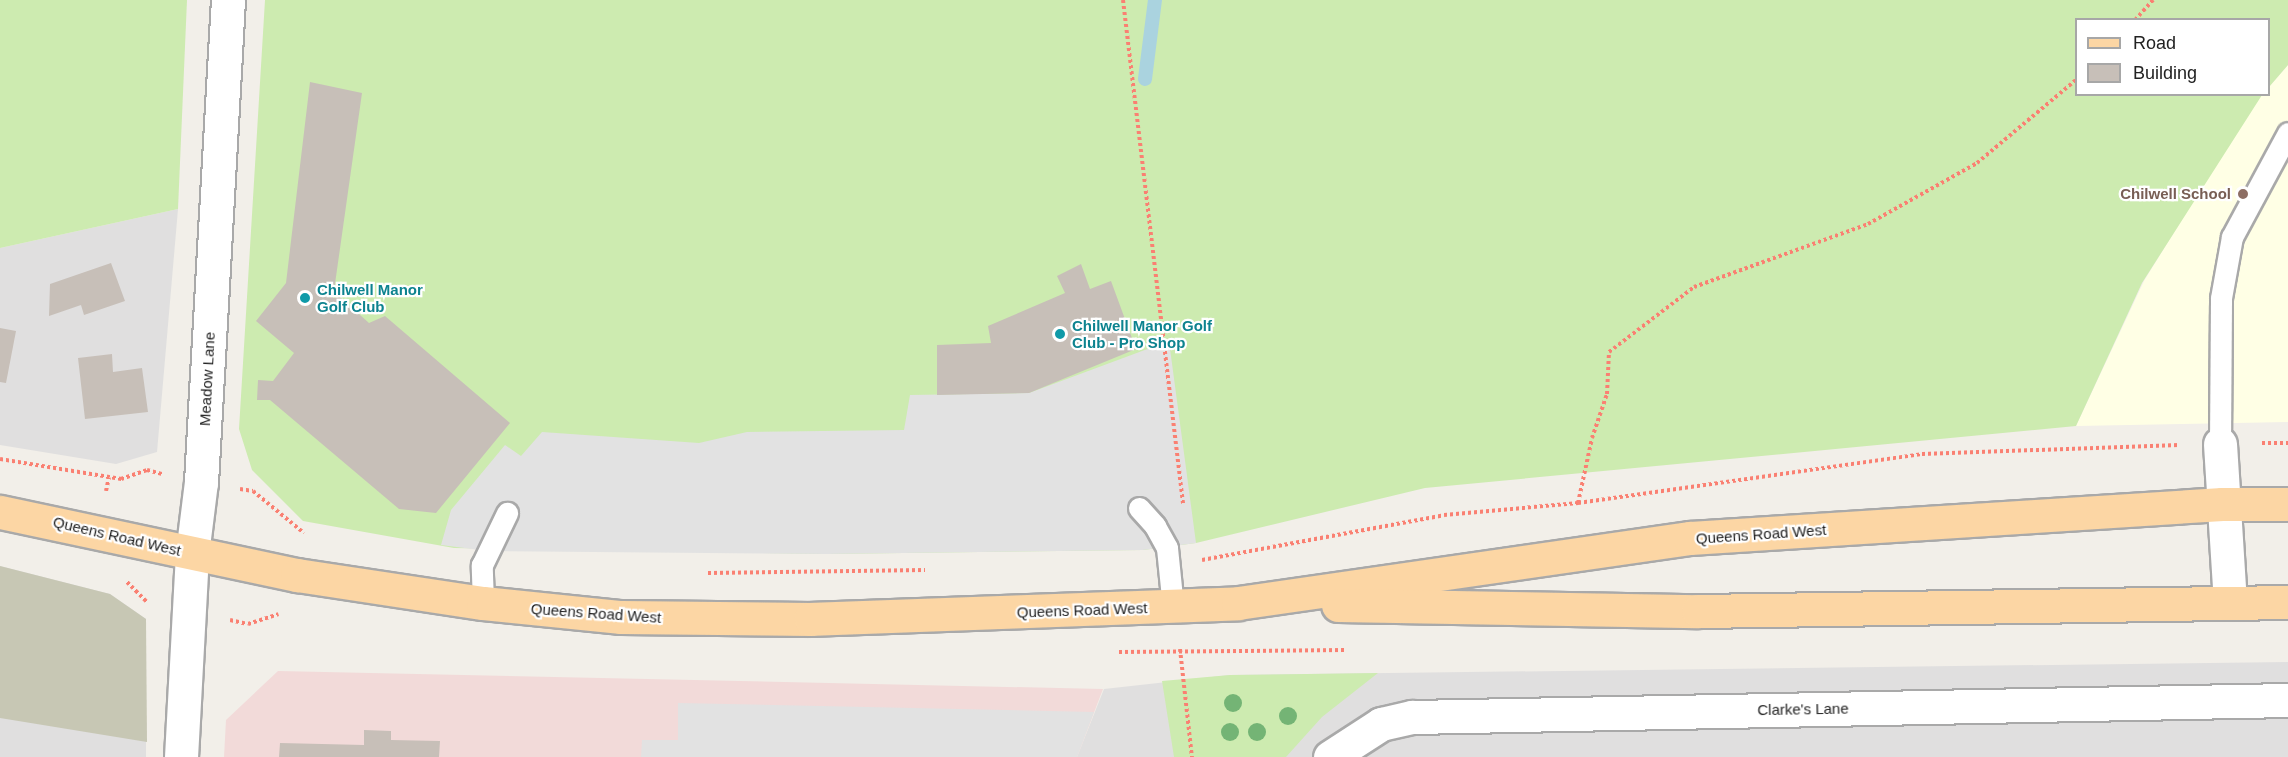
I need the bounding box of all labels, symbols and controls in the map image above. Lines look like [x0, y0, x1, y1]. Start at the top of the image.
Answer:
legend [2075, 18, 2270, 96]
text: Road [2133, 33, 2176, 53]
text: Building [2133, 63, 2197, 83]
place label: Chilwell School [2120, 185, 2231, 203]
marker: Chilwell School [2236, 187, 2250, 201]
place label: Chilwell Manor Golf Club [317, 280, 423, 315]
marker: Chilwell Manor Golf Club [298, 291, 312, 305]
place label: Chilwell Manor Golf Club - Pro Shop [1072, 316, 1212, 351]
marker: Chilwell Manor Golf Club - Pro Shop [1053, 327, 1067, 341]
street label: Meadow Lane [196, 331, 218, 427]
street label: Queens Road West [51, 513, 183, 559]
street label: Queens Road West [1695, 520, 1827, 548]
street label: Queens Road West [530, 599, 662, 627]
street label: Queens Road West [1016, 599, 1148, 621]
street label: Clarke's Lane [1757, 699, 1849, 719]

